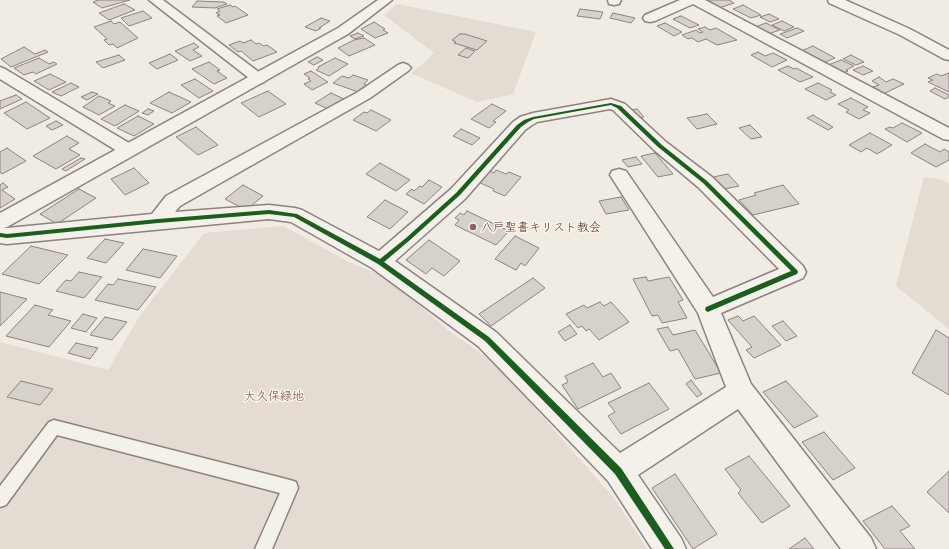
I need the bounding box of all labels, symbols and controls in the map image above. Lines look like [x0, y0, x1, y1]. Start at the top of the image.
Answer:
place label: 八戸聖書キリスト教会 [481, 220, 601, 234]
marker: 八戸聖書キリスト教会 [468, 222, 478, 232]
park label: 大久保緑地 [244, 389, 304, 403]

